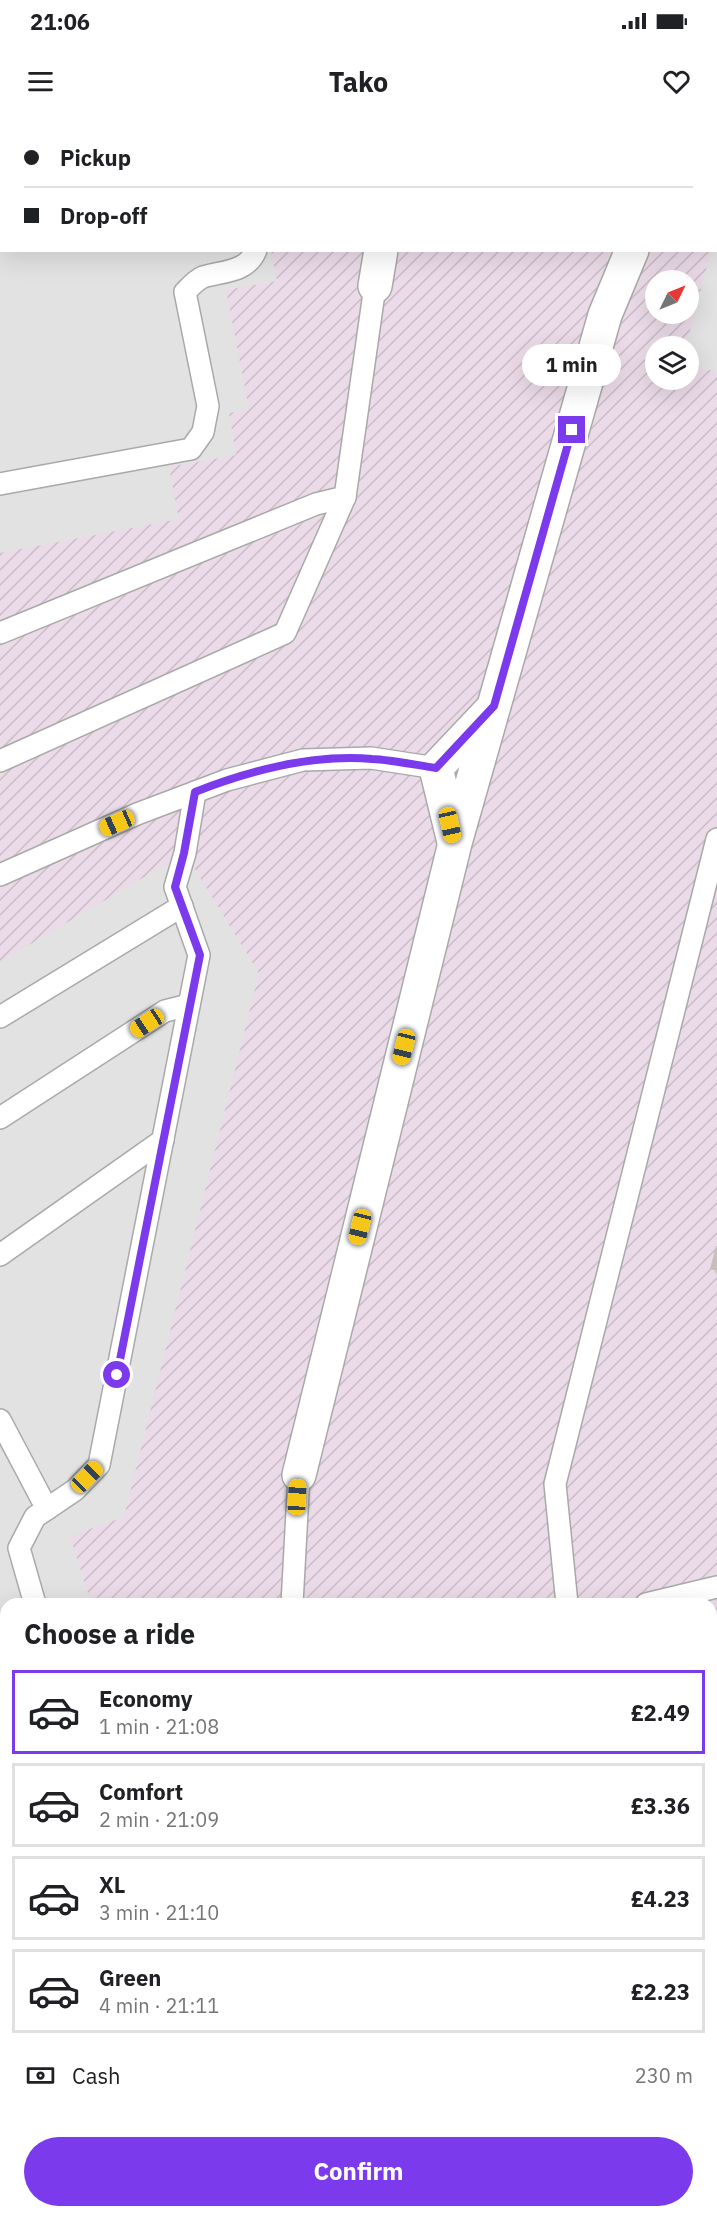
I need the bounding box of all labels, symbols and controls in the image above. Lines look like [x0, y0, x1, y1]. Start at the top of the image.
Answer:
text: 21:06 [30, 7, 90, 36]
text: Tako [329, 64, 388, 99]
icon: menu [24, 65, 57, 98]
icon: heart [660, 65, 693, 98]
text: Pickup [60, 143, 131, 172]
text: Drop-off [60, 201, 147, 230]
north arrow [645, 270, 699, 324]
map controls [645, 270, 699, 390]
button: layers [645, 336, 699, 390]
callout: 1 min [522, 343, 622, 385]
text: 1 min [545, 351, 598, 378]
route end [558, 416, 585, 443]
car [437, 805, 463, 845]
car [97, 807, 137, 839]
car [127, 1006, 167, 1040]
car [391, 1027, 417, 1067]
car [347, 1207, 373, 1247]
route start [103, 1361, 130, 1388]
car [68, 1458, 106, 1496]
car [287, 1479, 307, 1515]
text: Choose a ride [24, 1616, 195, 1651]
text: Economy [99, 1684, 193, 1713]
icon: car [27, 1685, 81, 1739]
text: £2.49 [631, 1698, 690, 1727]
text: 1 min · 21:08 [99, 1713, 219, 1740]
text: Comfort [99, 1777, 183, 1806]
icon: car [27, 1778, 81, 1832]
text: £3.36 [631, 1791, 690, 1820]
text: 2 min · 21:09 [99, 1806, 219, 1833]
text: XL [99, 1870, 125, 1899]
icon: car [27, 1871, 81, 1925]
text: £4.23 [631, 1884, 690, 1913]
text: 3 min · 21:10 [99, 1899, 219, 1926]
text: Green [99, 1963, 161, 1992]
icon: car [27, 1964, 81, 2018]
text: £2.23 [631, 1977, 690, 2006]
text: 4 min · 21:11 [99, 1992, 219, 2019]
icon: cash [24, 2059, 57, 2092]
text: Cash [72, 2061, 121, 2090]
text: 230 m [635, 2062, 693, 2089]
button: Confirm [24, 2137, 693, 2206]

